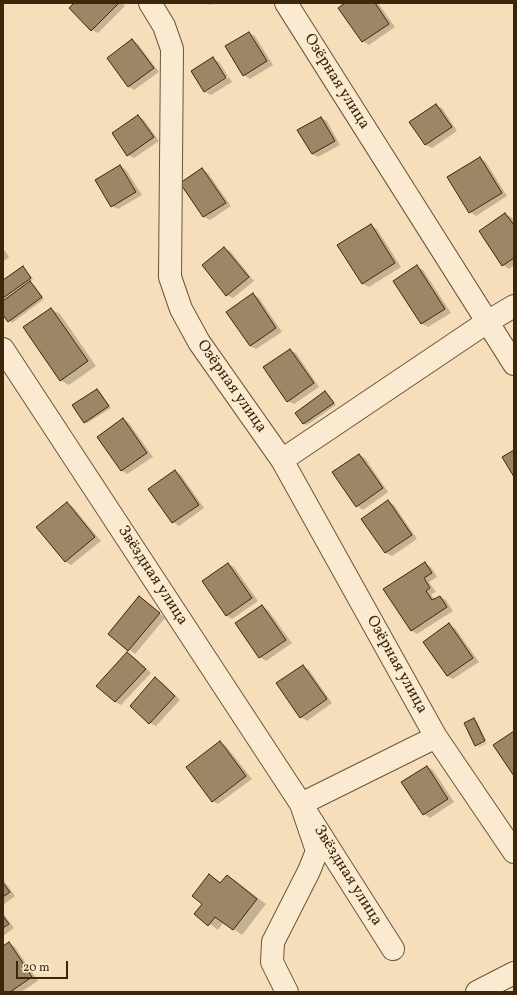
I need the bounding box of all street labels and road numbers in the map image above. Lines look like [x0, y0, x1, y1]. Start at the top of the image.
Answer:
street label: Озёрная улица [299, 31, 373, 133]
street label: Озёрная улица [192, 337, 270, 437]
street label: Звёздная улица [113, 523, 191, 629]
street label: Озёрная улица [361, 613, 431, 717]
street label: Звёздная улица [308, 822, 386, 930]

